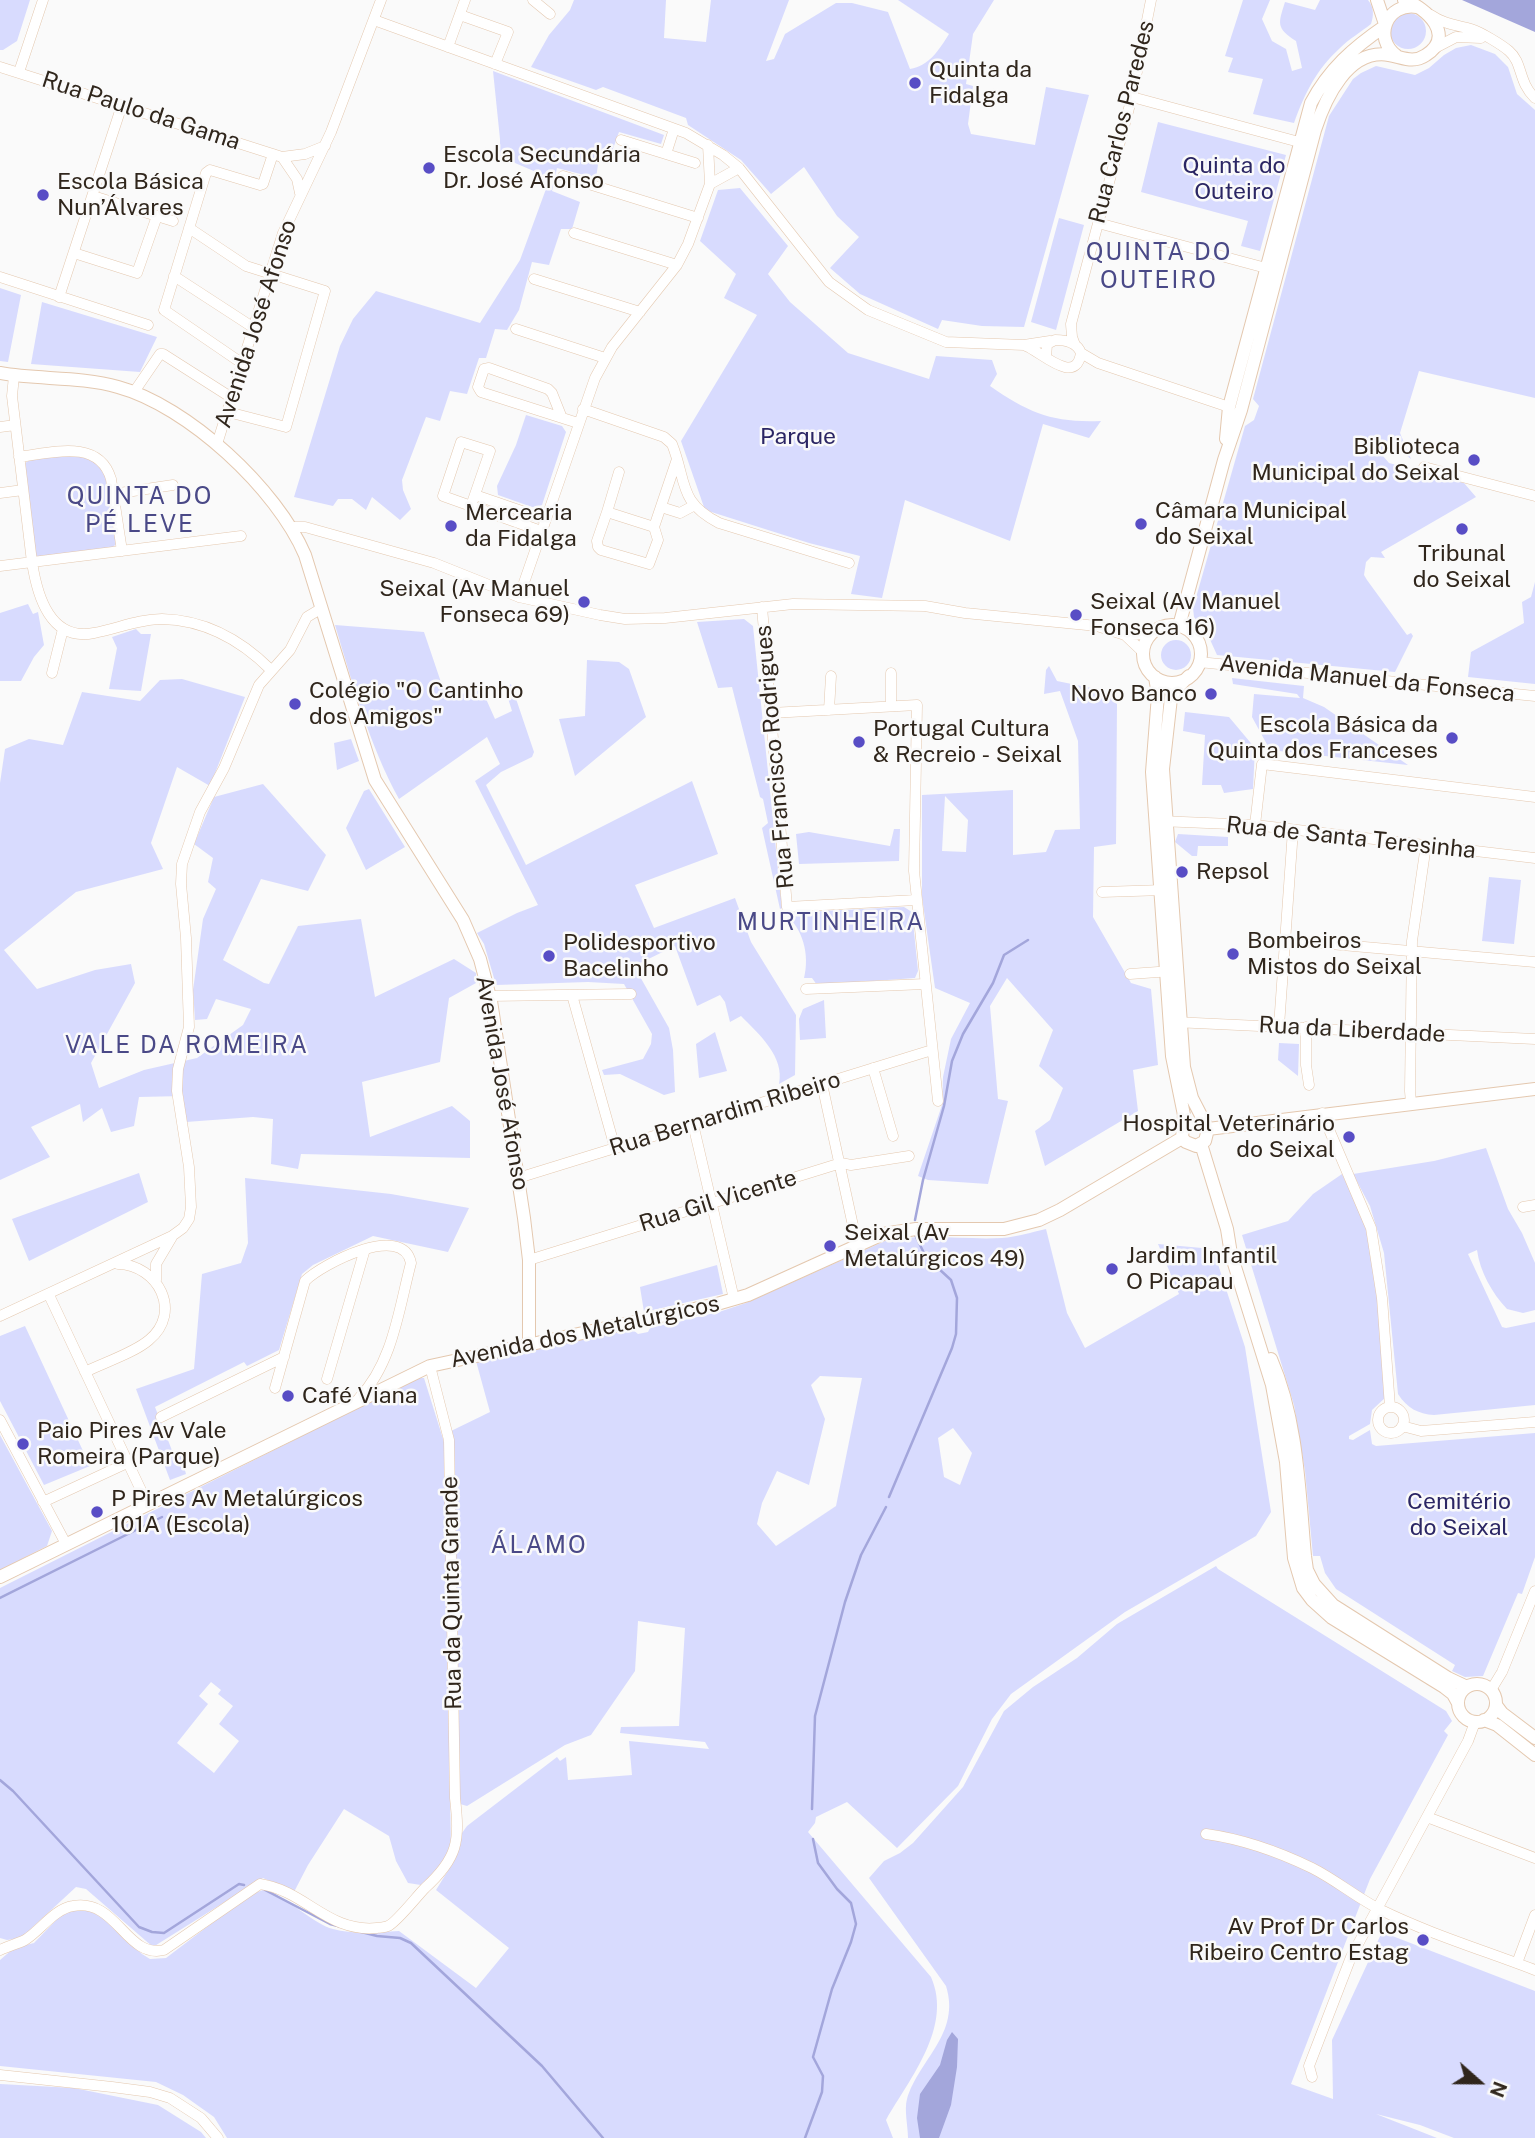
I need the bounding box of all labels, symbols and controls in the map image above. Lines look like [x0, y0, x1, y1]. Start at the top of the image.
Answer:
street label: Rua Carlos Paredes [1083, 18, 1161, 226]
place label: Quinta da Fidalga [929, 56, 1032, 110]
street label: Rua Paulo da Gama [38, 66, 244, 156]
marker: Quinta da Fidalga [907, 75, 923, 91]
place label: Escola Secundária Dr. José Afonso [443, 141, 641, 195]
park label: Quinta do Outeiro [1182, 152, 1286, 206]
marker: Escola Secundária Dr. José Afonso [421, 160, 437, 176]
place label: Escola Básica Nun’Álvares [57, 168, 204, 222]
marker: Escola Básica Nun’Álvares [35, 187, 51, 203]
street label: Avenida José Afonso [209, 216, 303, 432]
district label: QUINTA DO OUTEIRO [1087, 239, 1231, 295]
park label: Parque [760, 423, 836, 451]
place label: Biblioteca Municipal do Seixal [1251, 433, 1460, 487]
marker: Biblioteca Municipal do Seixal [1466, 452, 1482, 468]
district label: QUINTA DO PÉ LEVE [68, 483, 212, 539]
place label: Câmara Municipal do Seixal [1155, 497, 1347, 551]
place label: Mercearia da Fidalga [465, 499, 577, 553]
marker: Câmara Municipal do Seixal [1133, 516, 1149, 532]
marker: Mercearia da Fidalga [443, 518, 459, 534]
marker: Tribunal do Seixal [1454, 521, 1470, 537]
place label: Tribunal do Seixal [1413, 540, 1511, 594]
place label: Seixal (Av Manuel Fonseca 69) [379, 575, 570, 629]
place label: Seixal (Av Manuel Fonseca 16) [1090, 588, 1281, 642]
marker: Seixal (Av Manuel Fonseca 69) [576, 594, 592, 610]
marker: Seixal (Av Manuel Fonseca 16) [1068, 607, 1084, 623]
street label: Rua Francisco Rodrigues [750, 624, 800, 890]
street label: Avenida Manuel da Fonseca [1218, 650, 1516, 708]
place label: Colégio "O Cantinho dos Amigos" [309, 677, 524, 731]
place label: Novo Banco [1070, 680, 1197, 708]
marker: Novo Banco [1203, 686, 1219, 702]
marker: Colégio "O Cantinho dos Amigos" [287, 696, 303, 712]
place label: Escola Básica da Quinta dos Franceses [1208, 711, 1438, 765]
place label: Portugal Cultura & Recreio - Seixal [873, 715, 1062, 769]
marker: Escola Básica da Quinta dos Franceses [1444, 730, 1460, 746]
marker: Portugal Cultura & Recreio - Seixal [851, 734, 867, 750]
street label: Rua de Santa Teresinha [1225, 811, 1477, 865]
place label: Repsol [1196, 858, 1269, 886]
marker: Repsol [1174, 864, 1190, 880]
district label: MURTINHEIRA [738, 909, 924, 937]
place label: Bombeiros Mistos do Seixal [1247, 927, 1422, 981]
place label: Polidesportivo Bacelinho [563, 929, 716, 983]
marker: Bombeiros Mistos do Seixal [1225, 946, 1241, 962]
marker: Polidesportivo Bacelinho [541, 948, 557, 964]
street label: Avenida José Afonso [470, 974, 534, 1192]
street label: Rua da Liberdade [1258, 1011, 1446, 1049]
district label: VALE DA ROMEIRA [67, 1032, 307, 1060]
street label: Rua Bernardim Ribeiro [606, 1066, 844, 1162]
place label: Hospital Veterinário do Seixal [1122, 1110, 1335, 1164]
marker: Hospital Veterinário do Seixal [1341, 1129, 1357, 1145]
street label: Rua Gil Vicente [636, 1164, 800, 1238]
place label: Seixal (Av Metalúrgicos 49) [844, 1219, 1026, 1273]
marker: Seixal (Av Metalúrgicos 49) [822, 1238, 838, 1254]
place label: Jardim Infantil O Picapau [1126, 1242, 1278, 1296]
marker: Jardim Infantil O Picapau [1104, 1261, 1120, 1277]
street label: Avenida dos Metalúrgicos [448, 1290, 722, 1374]
place label: Café Viana [302, 1382, 417, 1410]
marker: Café Viana [280, 1388, 296, 1404]
place label: Paio Pires Av Vale Romeira (Parque) [37, 1417, 227, 1471]
marker: Paio Pires Av Vale Romeira (Parque) [15, 1436, 31, 1452]
street label: Rua da Quinta Grande [436, 1476, 468, 1710]
place label: P Pires Av Metalúrgicos 101A (Escola) [111, 1485, 363, 1539]
park label: Cemitério do Seixal [1407, 1488, 1511, 1542]
marker: P Pires Av Metalúrgicos 101A (Escola) [89, 1504, 105, 1520]
district label: ÁLAMO [491, 1532, 587, 1560]
place label: Av Prof Dr Carlos Ribeiro Centro Estag [1188, 1913, 1409, 1967]
marker: Av Prof Dr Carlos Ribeiro Centro Estag [1415, 1932, 1431, 1948]
north arrow [1444, 2047, 1514, 2117]
text: N [1486, 2079, 1512, 2100]

